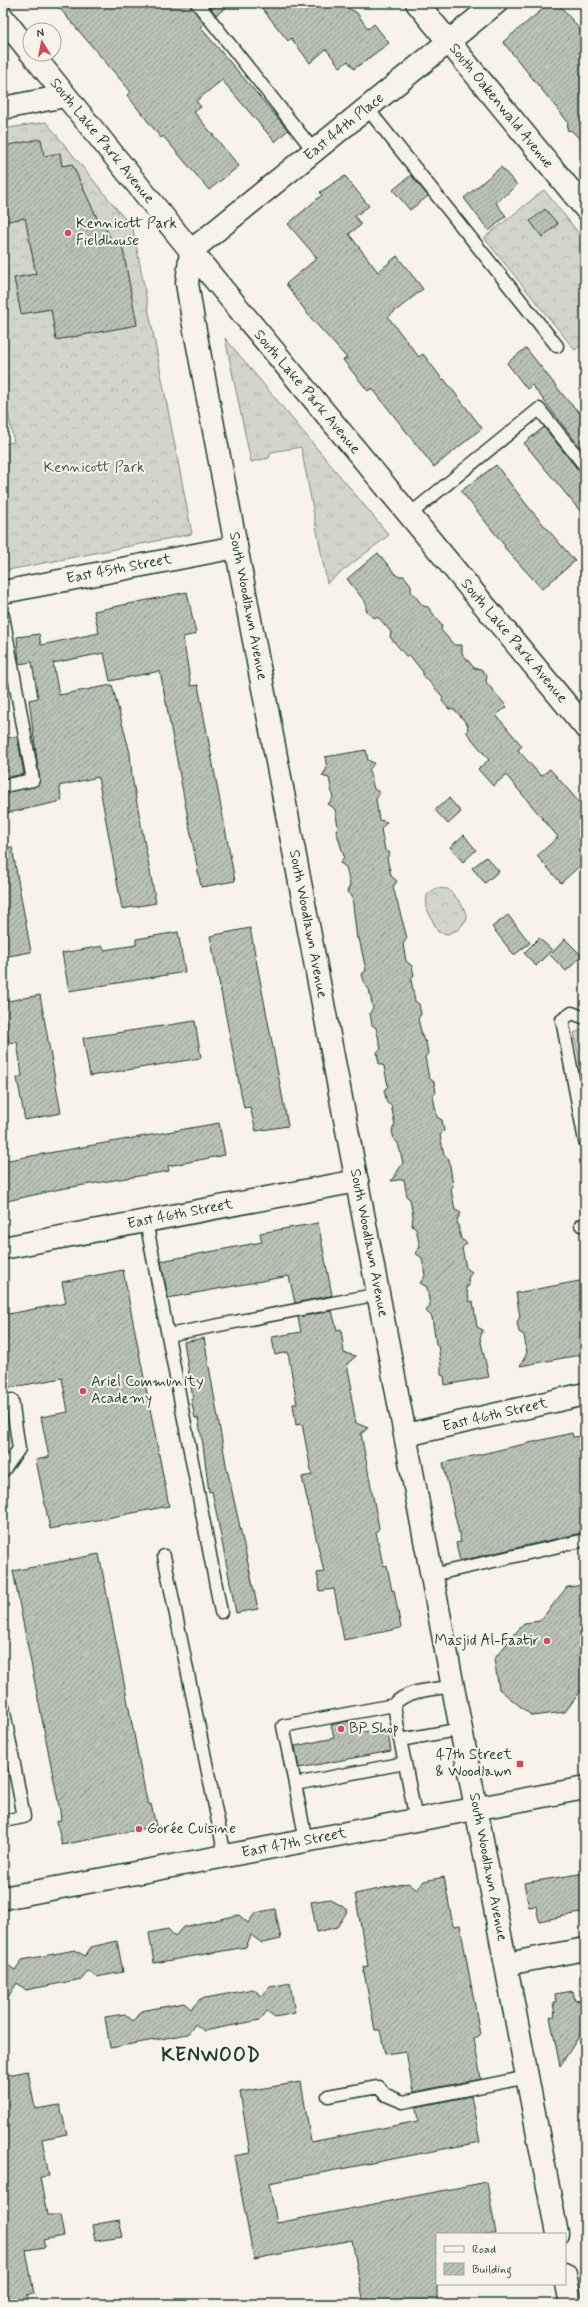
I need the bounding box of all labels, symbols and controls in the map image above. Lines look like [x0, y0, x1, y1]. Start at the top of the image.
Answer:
north arrow [22, 22, 62, 62]
text: N [36, 26, 45, 41]
street label: South Oakenwald Avenue [444, 39, 558, 173]
street label: South Lake Park Avenue [45, 74, 159, 208]
street label: East 44th Place [300, 88, 389, 166]
place label: Kennicott Park Fieldhouse [76, 214, 177, 251]
marker: Kennicott Park Fieldhouse [63, 228, 73, 238]
street label: South Lake Park Avenue [249, 326, 365, 458]
park label: Kennicott Park [44, 458, 144, 478]
street label: South Woodlawn Avenue [224, 530, 272, 682]
street label: East 45th Street [65, 549, 174, 589]
street label: South Lake Park Avenue [456, 575, 572, 707]
street label: South Woodlawn Avenue [284, 848, 332, 1000]
street label: South Woodlawn Avenue [345, 1167, 393, 1319]
street label: East 46th Street [125, 1194, 235, 1234]
place label: Ariel Community Academy [91, 1372, 204, 1409]
marker: Ariel Community Academy [78, 1386, 88, 1396]
street label: East 46th Street [441, 1393, 550, 1437]
place label: Masjid Al-Faatir [435, 1631, 539, 1651]
marker: Masjid Al-Faatir [542, 1636, 552, 1646]
place label: BP Shop [349, 1719, 399, 1739]
marker: BP Shop [336, 1724, 346, 1734]
place label: 47th Street & Woodlawn [435, 1745, 512, 1782]
marker: 47th Street & Woodlawn [515, 1759, 525, 1769]
street label: South Woodlawn Avenue [464, 1791, 512, 1943]
place label: Gorée Cuisine [147, 1819, 236, 1839]
street label: East 47th Street [240, 1823, 348, 1863]
marker: Gorée Cuisine [134, 1824, 144, 1834]
district label: KENWOOD [161, 2043, 261, 2068]
legend [436, 2233, 566, 2285]
text: Road [472, 2242, 496, 2258]
text: Building [472, 2262, 512, 2279]

